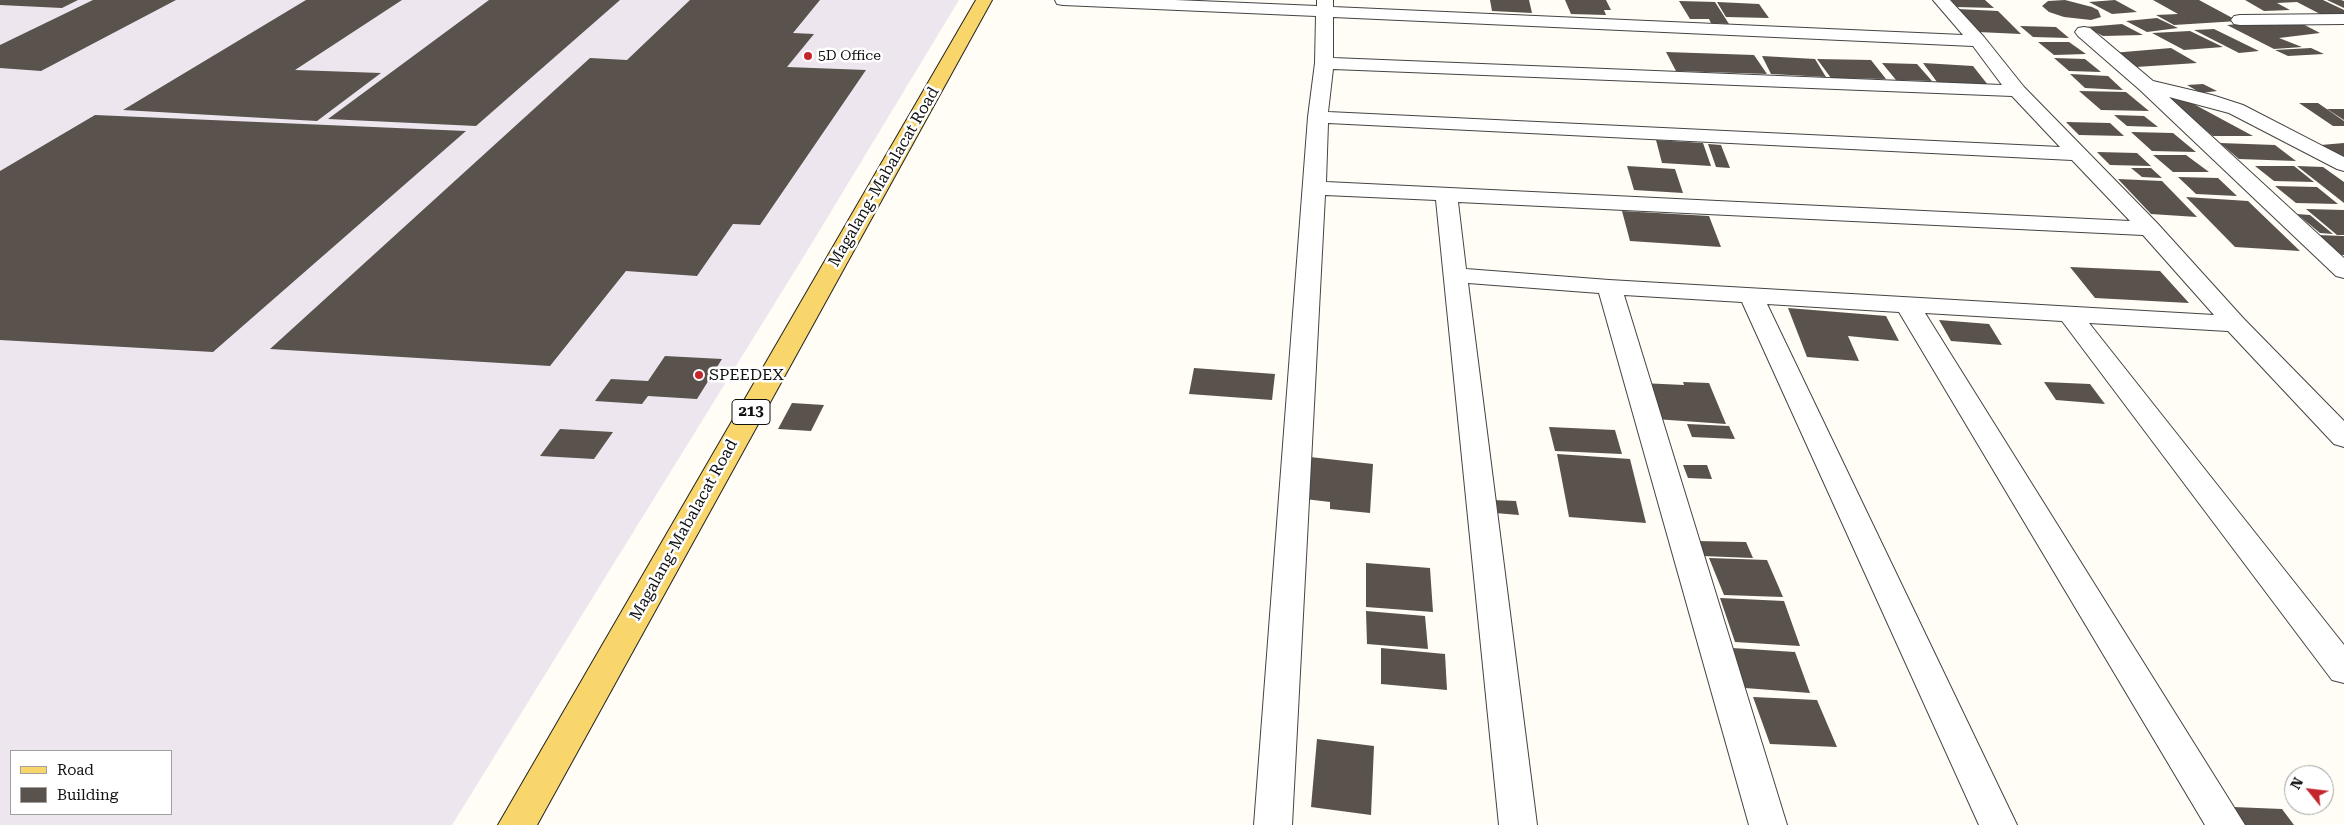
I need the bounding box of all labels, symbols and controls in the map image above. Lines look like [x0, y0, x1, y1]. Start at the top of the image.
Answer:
place label: 5D Office [818, 48, 881, 64]
marker: 5D Office [802, 50, 814, 62]
street label: Magalang-Mabalacat Road [825, 84, 943, 270]
place label: SPEEDEX [709, 365, 784, 385]
marker: SPEEDEX [693, 369, 705, 381]
road number: 213 [732, 400, 770, 424]
street label: Magalang-Mabalacat Road [626, 436, 742, 624]
legend [10, 750, 172, 815]
text: Road [57, 761, 94, 779]
north arrow [2284, 765, 2334, 815]
text: N [2287, 775, 2306, 792]
text: Building [57, 786, 118, 804]

